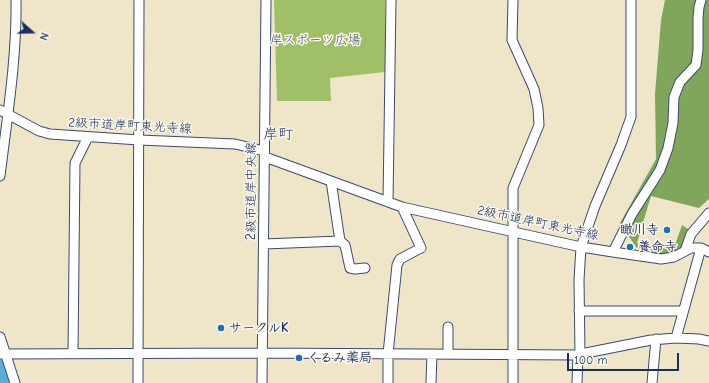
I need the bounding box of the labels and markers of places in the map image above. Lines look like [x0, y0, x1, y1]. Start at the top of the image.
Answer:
place label: 瞰川寺 [620, 222, 659, 238]
marker: 瞰川寺 [662, 225, 672, 235]
place label: 養命寺 [638, 239, 677, 255]
marker: 養命寺 [625, 242, 635, 252]
place label: サークルK [229, 320, 288, 336]
marker: サークルK [216, 323, 226, 333]
place label: くるみ薬局 [307, 350, 372, 366]
marker: くるみ薬局 [294, 353, 304, 363]

